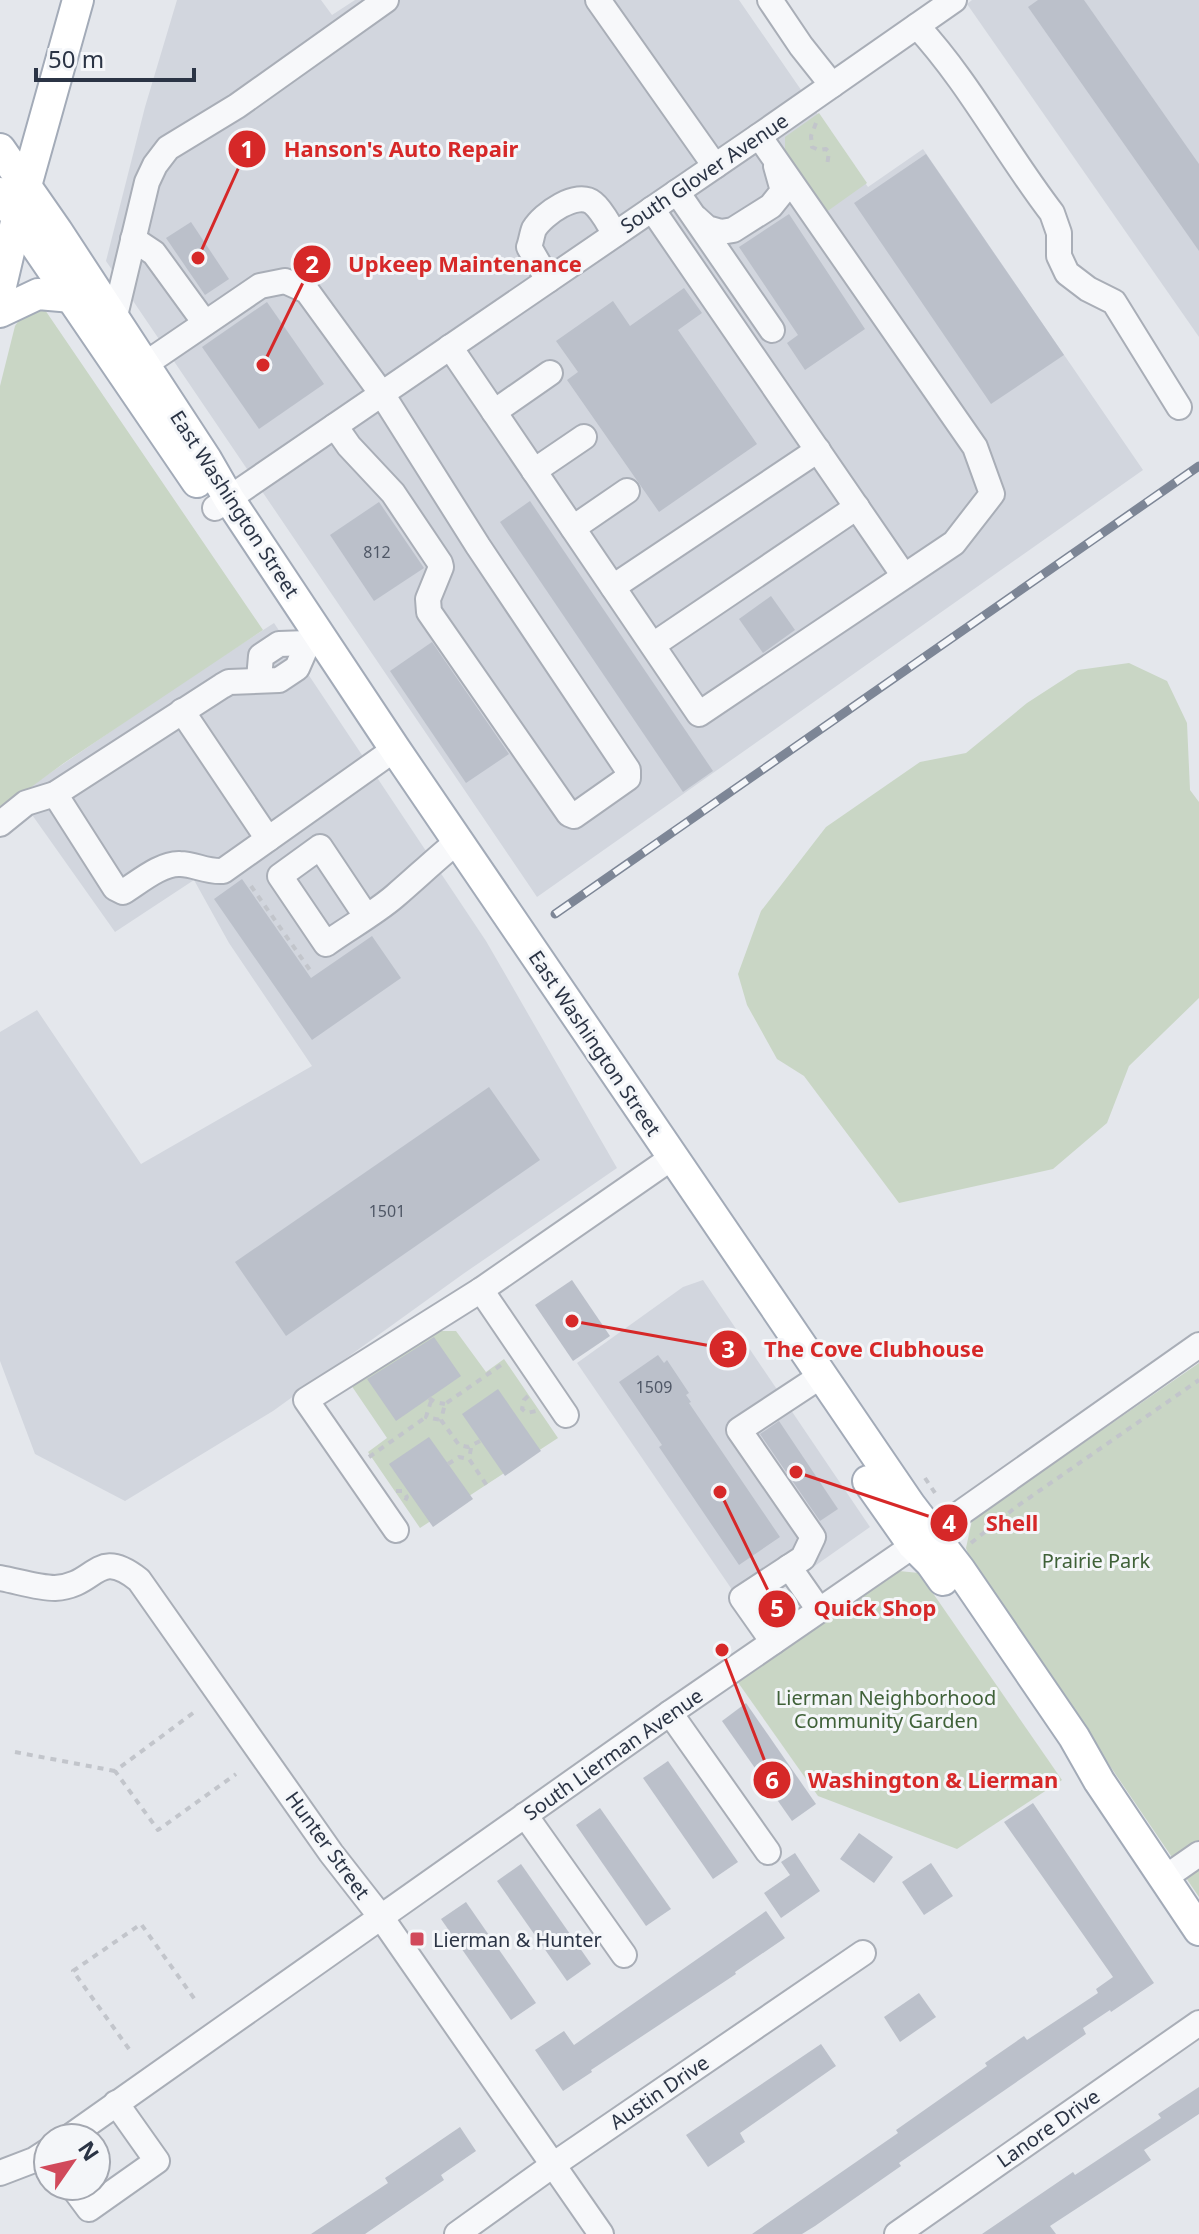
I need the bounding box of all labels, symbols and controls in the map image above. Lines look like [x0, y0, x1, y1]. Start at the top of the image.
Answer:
scale bar [36, 32, 194, 82]
text: 50 m [48, 42, 104, 75]
street label: South Glover Avenue [615, 107, 793, 239]
callout: Hanson's Auto Repair [227, 126, 534, 172]
text: 1 [240, 132, 254, 165]
text: Hanson's Auto Repair [284, 133, 519, 163]
callout: Upkeep Maintenance [292, 241, 598, 287]
text: 2 [305, 247, 319, 280]
text: Upkeep Maintenance [348, 248, 582, 278]
street label: East Washington Street [164, 405, 306, 603]
house number: 812 [363, 541, 391, 563]
street label: East Washington Street [523, 945, 667, 1141]
house number: 1501 [369, 1200, 405, 1222]
callout: The Cove Clubhouse [708, 1326, 1000, 1372]
text: 3 [721, 1332, 735, 1365]
text: The Cove Clubhouse [764, 1333, 984, 1363]
house number: 1509 [636, 1376, 672, 1398]
callout: Shell [929, 1500, 1054, 1546]
text: 4 [942, 1506, 956, 1539]
text: Shell [986, 1507, 1038, 1537]
park label: Prairie Park [1042, 1547, 1151, 1574]
callout: Quick Shop [757, 1586, 952, 1632]
text: 5 [770, 1591, 784, 1624]
text: Quick Shop [813, 1592, 937, 1622]
street label: South Lierman Avenue [518, 1682, 708, 1826]
park label: Lierman Neighborhood Community Garden [776, 1684, 996, 1734]
callout: Washington & Lierman [752, 1757, 1074, 1803]
text: 6 [765, 1763, 779, 1796]
text: Washington & Lierman [808, 1764, 1058, 1794]
street label: Hunter Street [280, 1786, 376, 1904]
place label: Lierman & Hunter [433, 1926, 602, 1953]
marker: Lierman & Hunter [408, 1930, 426, 1948]
street label: Austin Drive [604, 2049, 714, 2135]
street label: Lanore Drive [991, 2083, 1105, 2173]
north arrow [32, 2122, 112, 2202]
text: N [72, 2134, 107, 2166]

